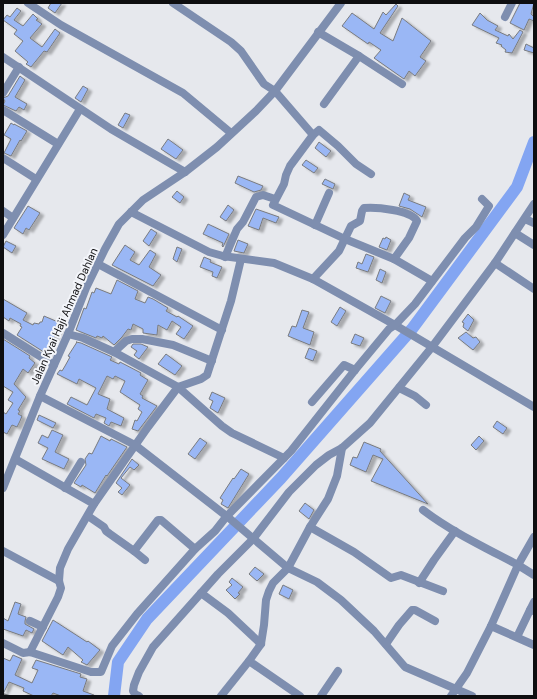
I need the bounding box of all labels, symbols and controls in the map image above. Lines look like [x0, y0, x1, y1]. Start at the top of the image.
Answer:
street label: Jalan Kyai Haji Ahmad Dahlan [28, 246, 100, 386]

